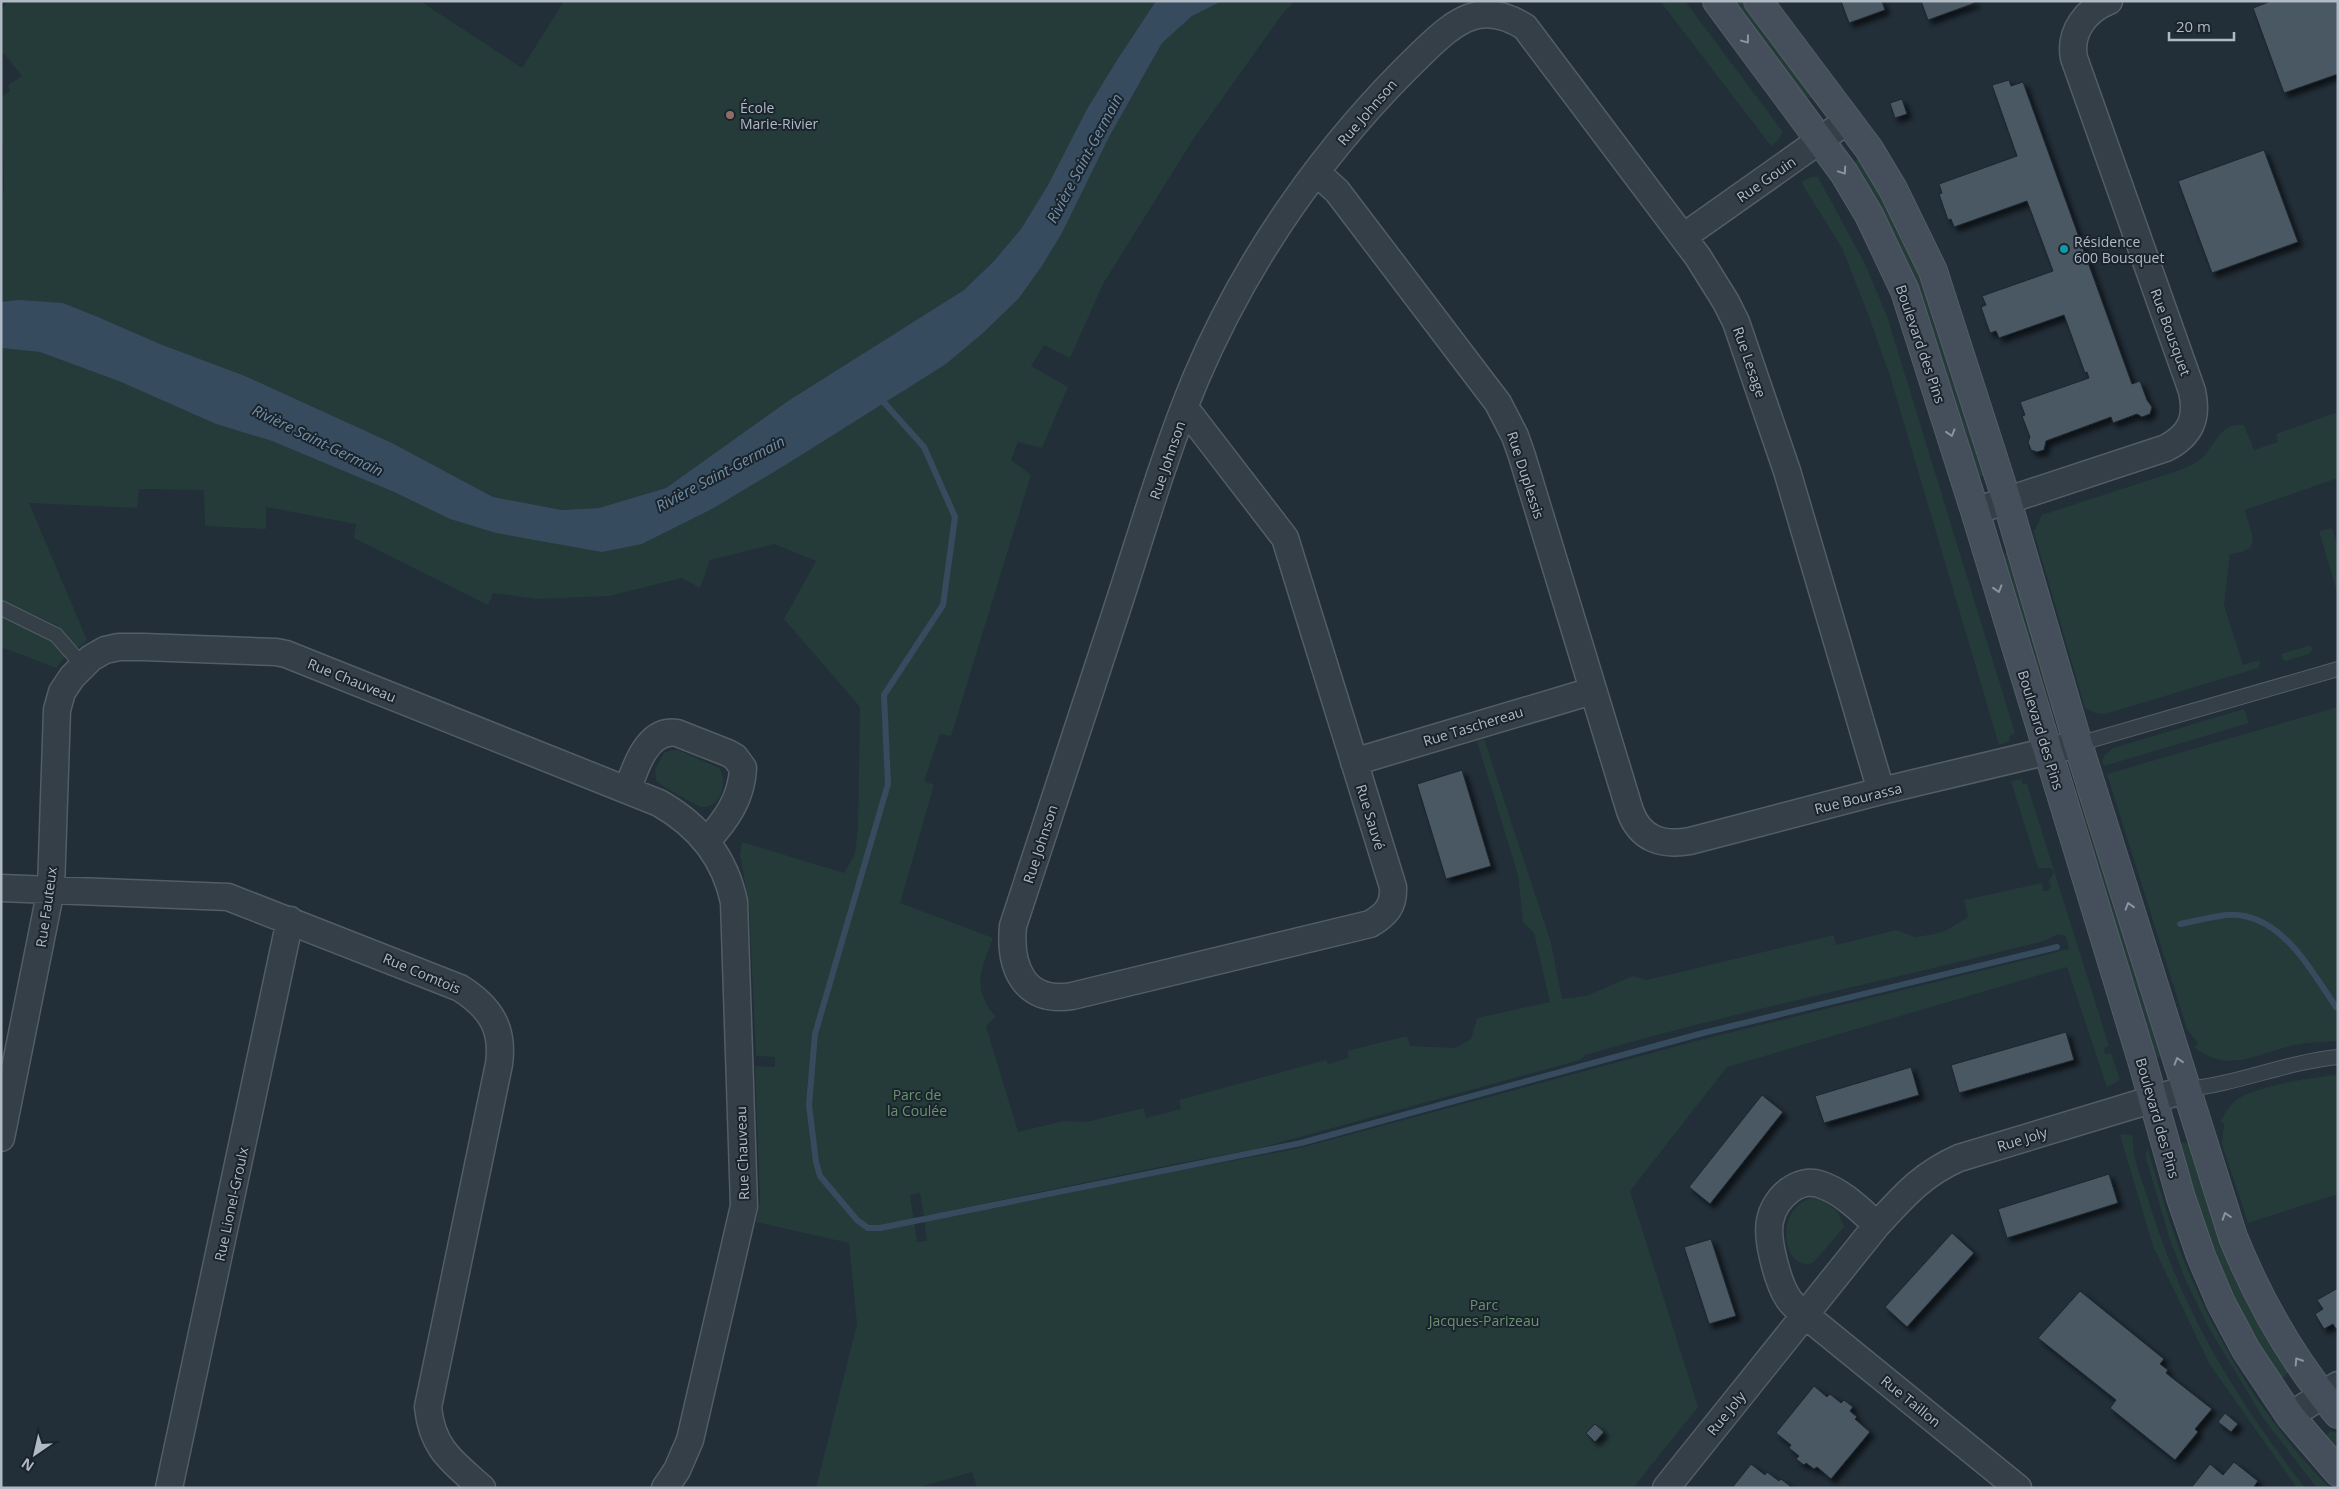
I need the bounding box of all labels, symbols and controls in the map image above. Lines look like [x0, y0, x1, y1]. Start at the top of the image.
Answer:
scale bar [2169, 10, 2234, 42]
text: 20 m [2176, 16, 2211, 36]
one-way arrow [1740, 34, 1749, 44]
street label: Rue Johnson [1333, 75, 1401, 149]
water label: Rivière Saint-Germain [1041, 90, 1127, 226]
place label: École Marie-Rivier [740, 98, 819, 133]
marker: École Marie-Rivier [724, 109, 736, 121]
street label: Rue Gouin [1733, 152, 1799, 206]
one-way arrow [1836, 166, 1846, 175]
place label: Résidence 600 Bousquet [2074, 232, 2164, 267]
marker: Résidence 600 Bousquet [2058, 243, 2070, 255]
street label: Boulevard des Pins [1892, 282, 1950, 406]
street label: Rue Bousquet [2146, 286, 2196, 378]
street label: Rue Lesage [1729, 324, 1771, 400]
water label: Rivière Saint-Germain [249, 400, 387, 480]
street label: Rue Johnson [1145, 418, 1189, 502]
street label: Rue Duplessis [1503, 429, 1549, 522]
one-way arrow [1945, 429, 1955, 437]
water label: Rivière Saint-Germain [652, 430, 788, 516]
one-way arrow [1993, 584, 2003, 592]
street label: Rue Chauveau [305, 654, 399, 706]
street label: Boulevard des Pins [2014, 668, 2068, 792]
street label: Rue Taschereau [1420, 702, 1526, 750]
street label: Rue Bourassa [1812, 778, 1904, 818]
street label: Rue Sauvé [1352, 782, 1390, 852]
street label: Rue Johnson [1018, 802, 1062, 886]
street label: Rue Fauteux [31, 865, 61, 948]
one-way arrow [2125, 902, 2135, 911]
street label: Rue Comtois [380, 948, 464, 998]
street label: Boulevard des Pins [2132, 1056, 2184, 1181]
one-way arrow [2174, 1057, 2184, 1066]
park label: Parc de la Coulée [887, 1085, 947, 1120]
street label: Rue Chauveau [731, 1106, 753, 1200]
street label: Rue Joly [1995, 1122, 2050, 1156]
street label: Rue Lionel-Groulx [210, 1145, 253, 1263]
one-way arrow [2222, 1213, 2232, 1221]
park label: Parc Jacques-Parizeau [1427, 1295, 1539, 1330]
one-way arrow [2295, 1358, 2304, 1367]
street label: Rue Taillon [1877, 1371, 1945, 1431]
street label: Rue Joly [1702, 1386, 1750, 1439]
north arrow [10, 1429, 60, 1479]
text: N [17, 1454, 37, 1476]

